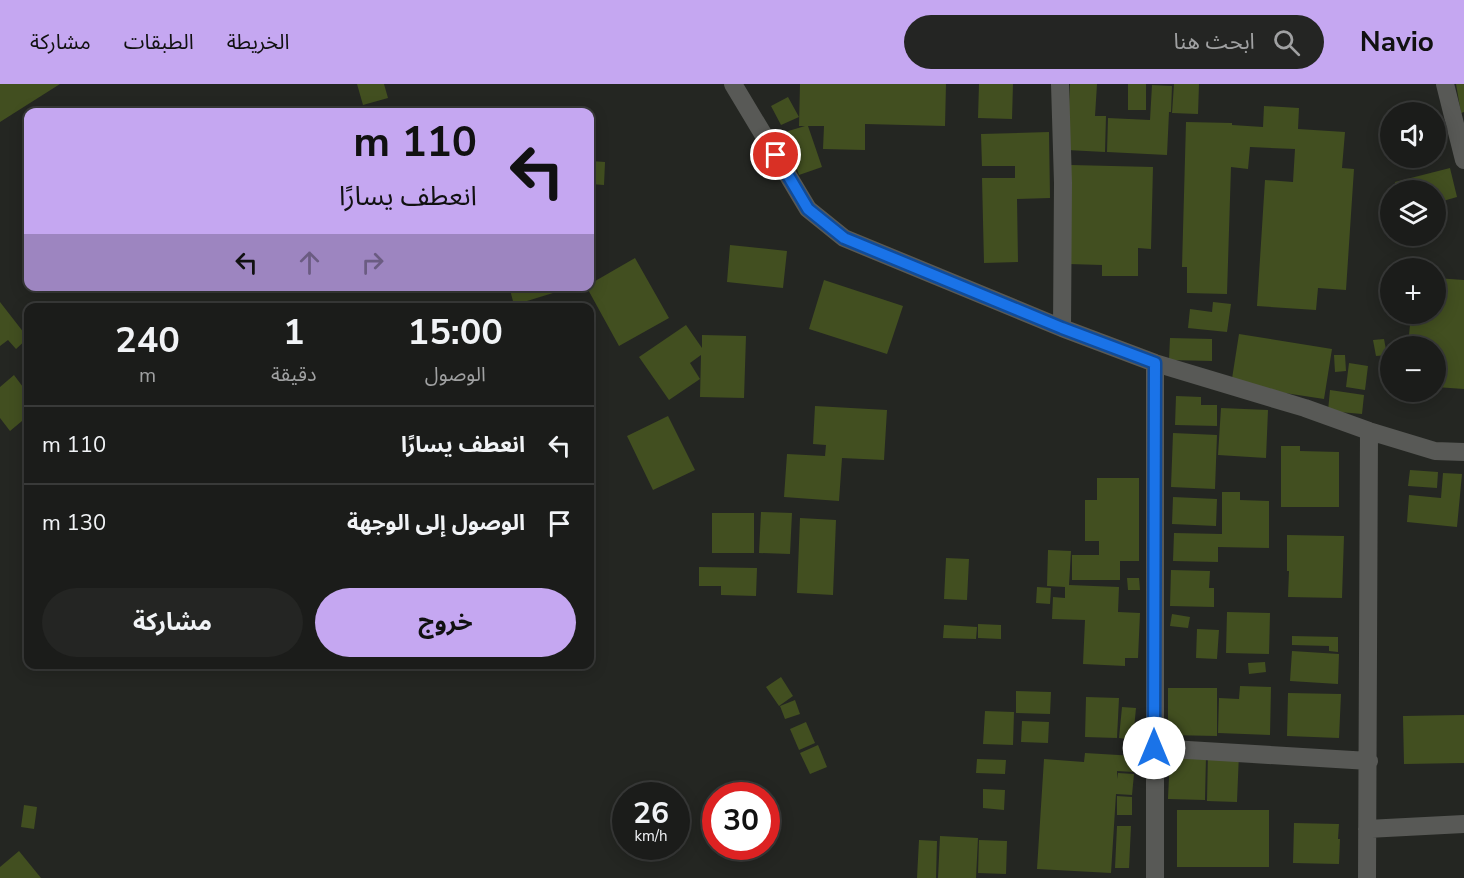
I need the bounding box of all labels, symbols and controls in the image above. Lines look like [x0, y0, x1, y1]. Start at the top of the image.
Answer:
search box [904, 15, 1324, 69]
text: Navio [1360, 23, 1434, 61]
icon: search [1270, 26, 1303, 59]
text: ابحث هنا [1173, 27, 1255, 57]
text: مشاركة [30, 28, 91, 56]
text: الطبقات [124, 28, 194, 56]
text: الخريطة [227, 28, 290, 56]
map controls [1380, 102, 1446, 402]
button: sound [1380, 102, 1446, 168]
text: 110 m [353, 114, 477, 171]
pin [750, 129, 801, 180]
icon: left [498, 132, 576, 210]
icon: arrive [759, 138, 792, 171]
text: انعطف يسارًا [339, 178, 477, 215]
button: layers [1380, 180, 1446, 246]
icon: left [230, 246, 263, 279]
icon: ahead [293, 246, 326, 279]
icon: right [356, 246, 389, 279]
button: + [1380, 258, 1446, 324]
text: 1 [283, 308, 305, 357]
text: 15:00 [408, 308, 503, 357]
text: 240 [115, 316, 180, 365]
button: − [1380, 336, 1446, 402]
text: دقيقة [271, 361, 317, 388]
text: الوصول [425, 361, 486, 388]
text: m [139, 362, 156, 389]
icon: left [543, 429, 576, 462]
text: 110 m [42, 430, 106, 460]
text: انعطف يسارًا [401, 430, 525, 460]
icon: arrive [543, 507, 576, 540]
text: 130 m [42, 508, 106, 538]
text: الوصول إلى الوجهة [347, 508, 525, 538]
button: مشاركة [42, 588, 303, 657]
button: خروج [315, 588, 576, 657]
position arrow [1122, 716, 1186, 780]
speed limit sign: 30 [702, 782, 780, 860]
text: 26 [633, 793, 669, 834]
text: km/h [634, 826, 668, 846]

